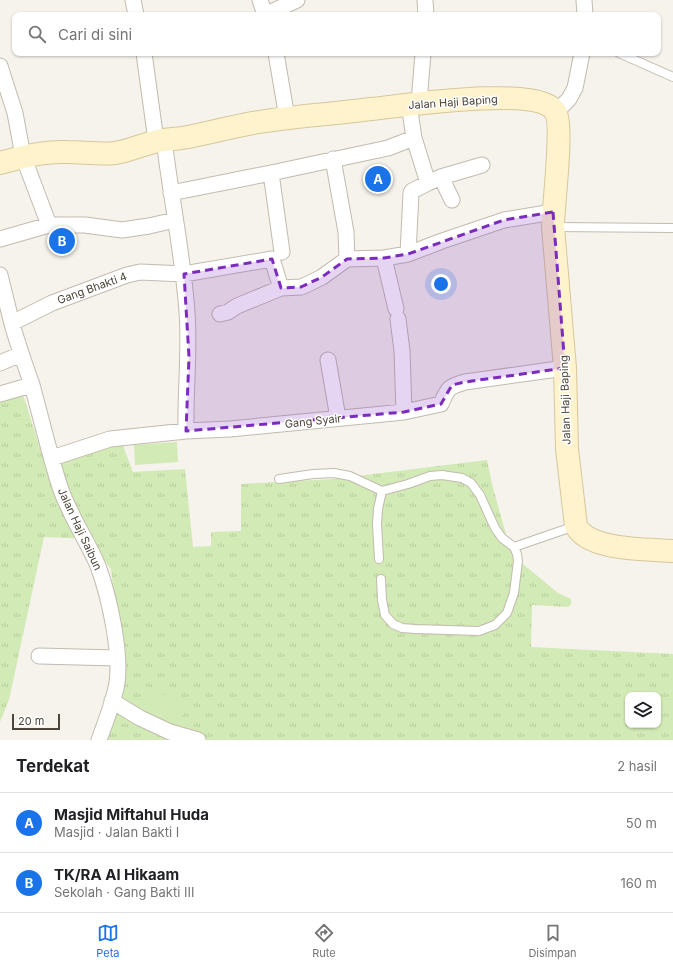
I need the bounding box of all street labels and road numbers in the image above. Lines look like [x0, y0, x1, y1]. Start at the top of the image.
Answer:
street label: Jalan Haji Baping [408, 92, 498, 112]
street label: Gang Bhakti 4 [55, 269, 129, 307]
street label: Jalan Haji Baping [556, 355, 574, 445]
street label: Gang Syair [284, 411, 342, 431]
street label: Jalan Haji Saibun [55, 486, 105, 572]

